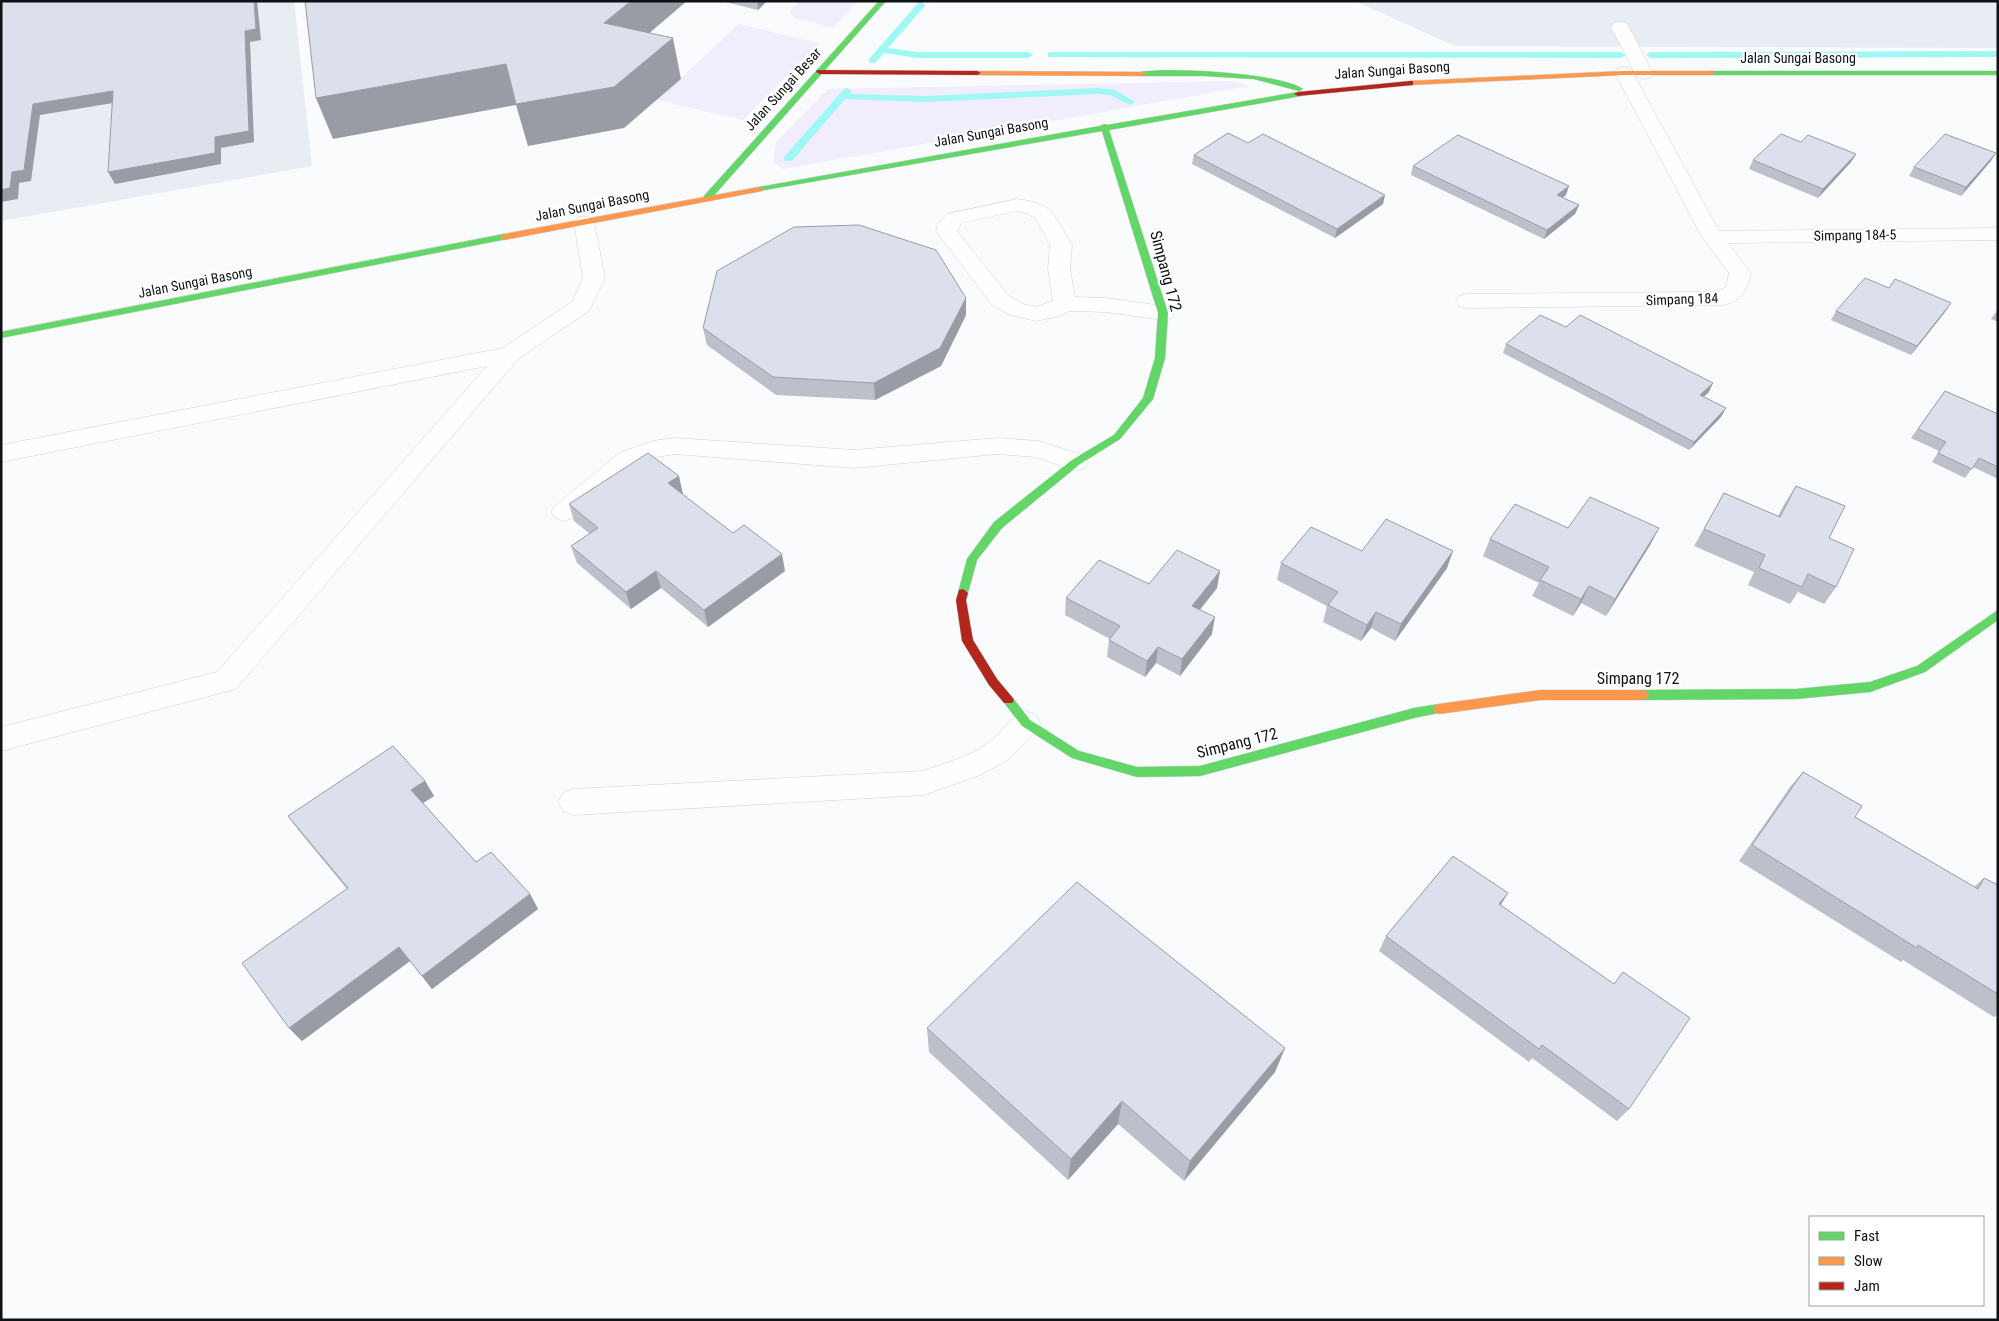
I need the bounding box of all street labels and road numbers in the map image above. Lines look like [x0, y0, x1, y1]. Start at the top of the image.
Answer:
street label: Jalan Sungai Besar [742, 44, 824, 134]
street label: Jalan Sungai Basong [1740, 50, 1856, 66]
street label: Jalan Sungai Basong [1334, 58, 1450, 82]
street label: Jalan Sungai Basong [933, 114, 1049, 150]
street label: Jalan Sungai Basong [534, 186, 650, 224]
street label: Simpang 184-5 [1814, 226, 1897, 244]
street label: Simpang 172 [1146, 229, 1186, 313]
street label: Jalan Sungai Basong [137, 263, 253, 301]
street label: Simpang 184 [1646, 290, 1718, 308]
street label: Simpang 172 [1597, 669, 1679, 688]
street label: Simpang 172 [1195, 724, 1279, 762]

